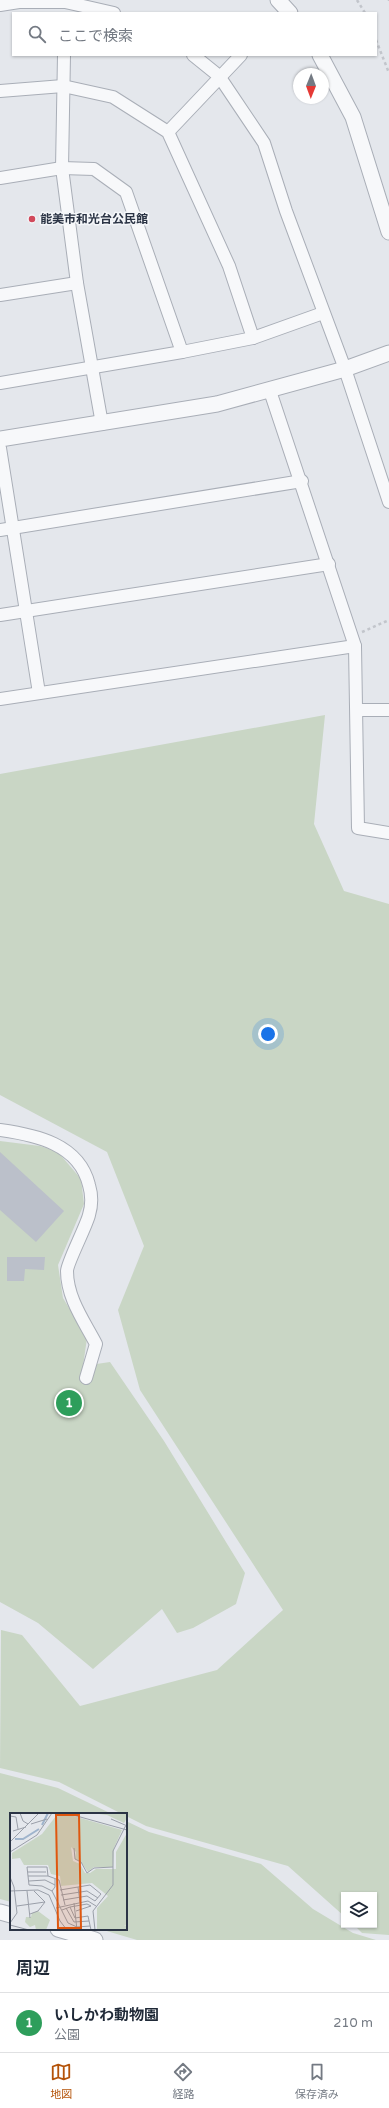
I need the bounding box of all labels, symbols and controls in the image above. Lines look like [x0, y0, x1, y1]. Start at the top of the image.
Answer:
search box [12, 12, 377, 56]
icon: search [26, 23, 48, 45]
text: ここで検索 [58, 27, 133, 45]
north arrow [293, 68, 329, 104]
place label: 能美市和光台公民館 [40, 212, 148, 226]
marker: 能美市和光台公民館 [27, 214, 37, 224]
your location [258, 1024, 278, 1044]
pin: 1 [56, 1388, 82, 1418]
inset map [10, 1813, 127, 1930]
map controls [341, 1892, 377, 1928]
button: layers [341, 1892, 377, 1928]
text: 周辺 [16, 1958, 50, 1979]
text: いしかわ動物園 [54, 2006, 159, 2024]
text: 1 [25, 2015, 33, 2031]
text: 210 m [333, 2015, 373, 2031]
text: 公園 [54, 2027, 80, 2043]
tab: 地図 [50, 2061, 72, 2101]
tab: 経路 [172, 2061, 194, 2101]
tab: 保存済み [295, 2061, 339, 2101]

